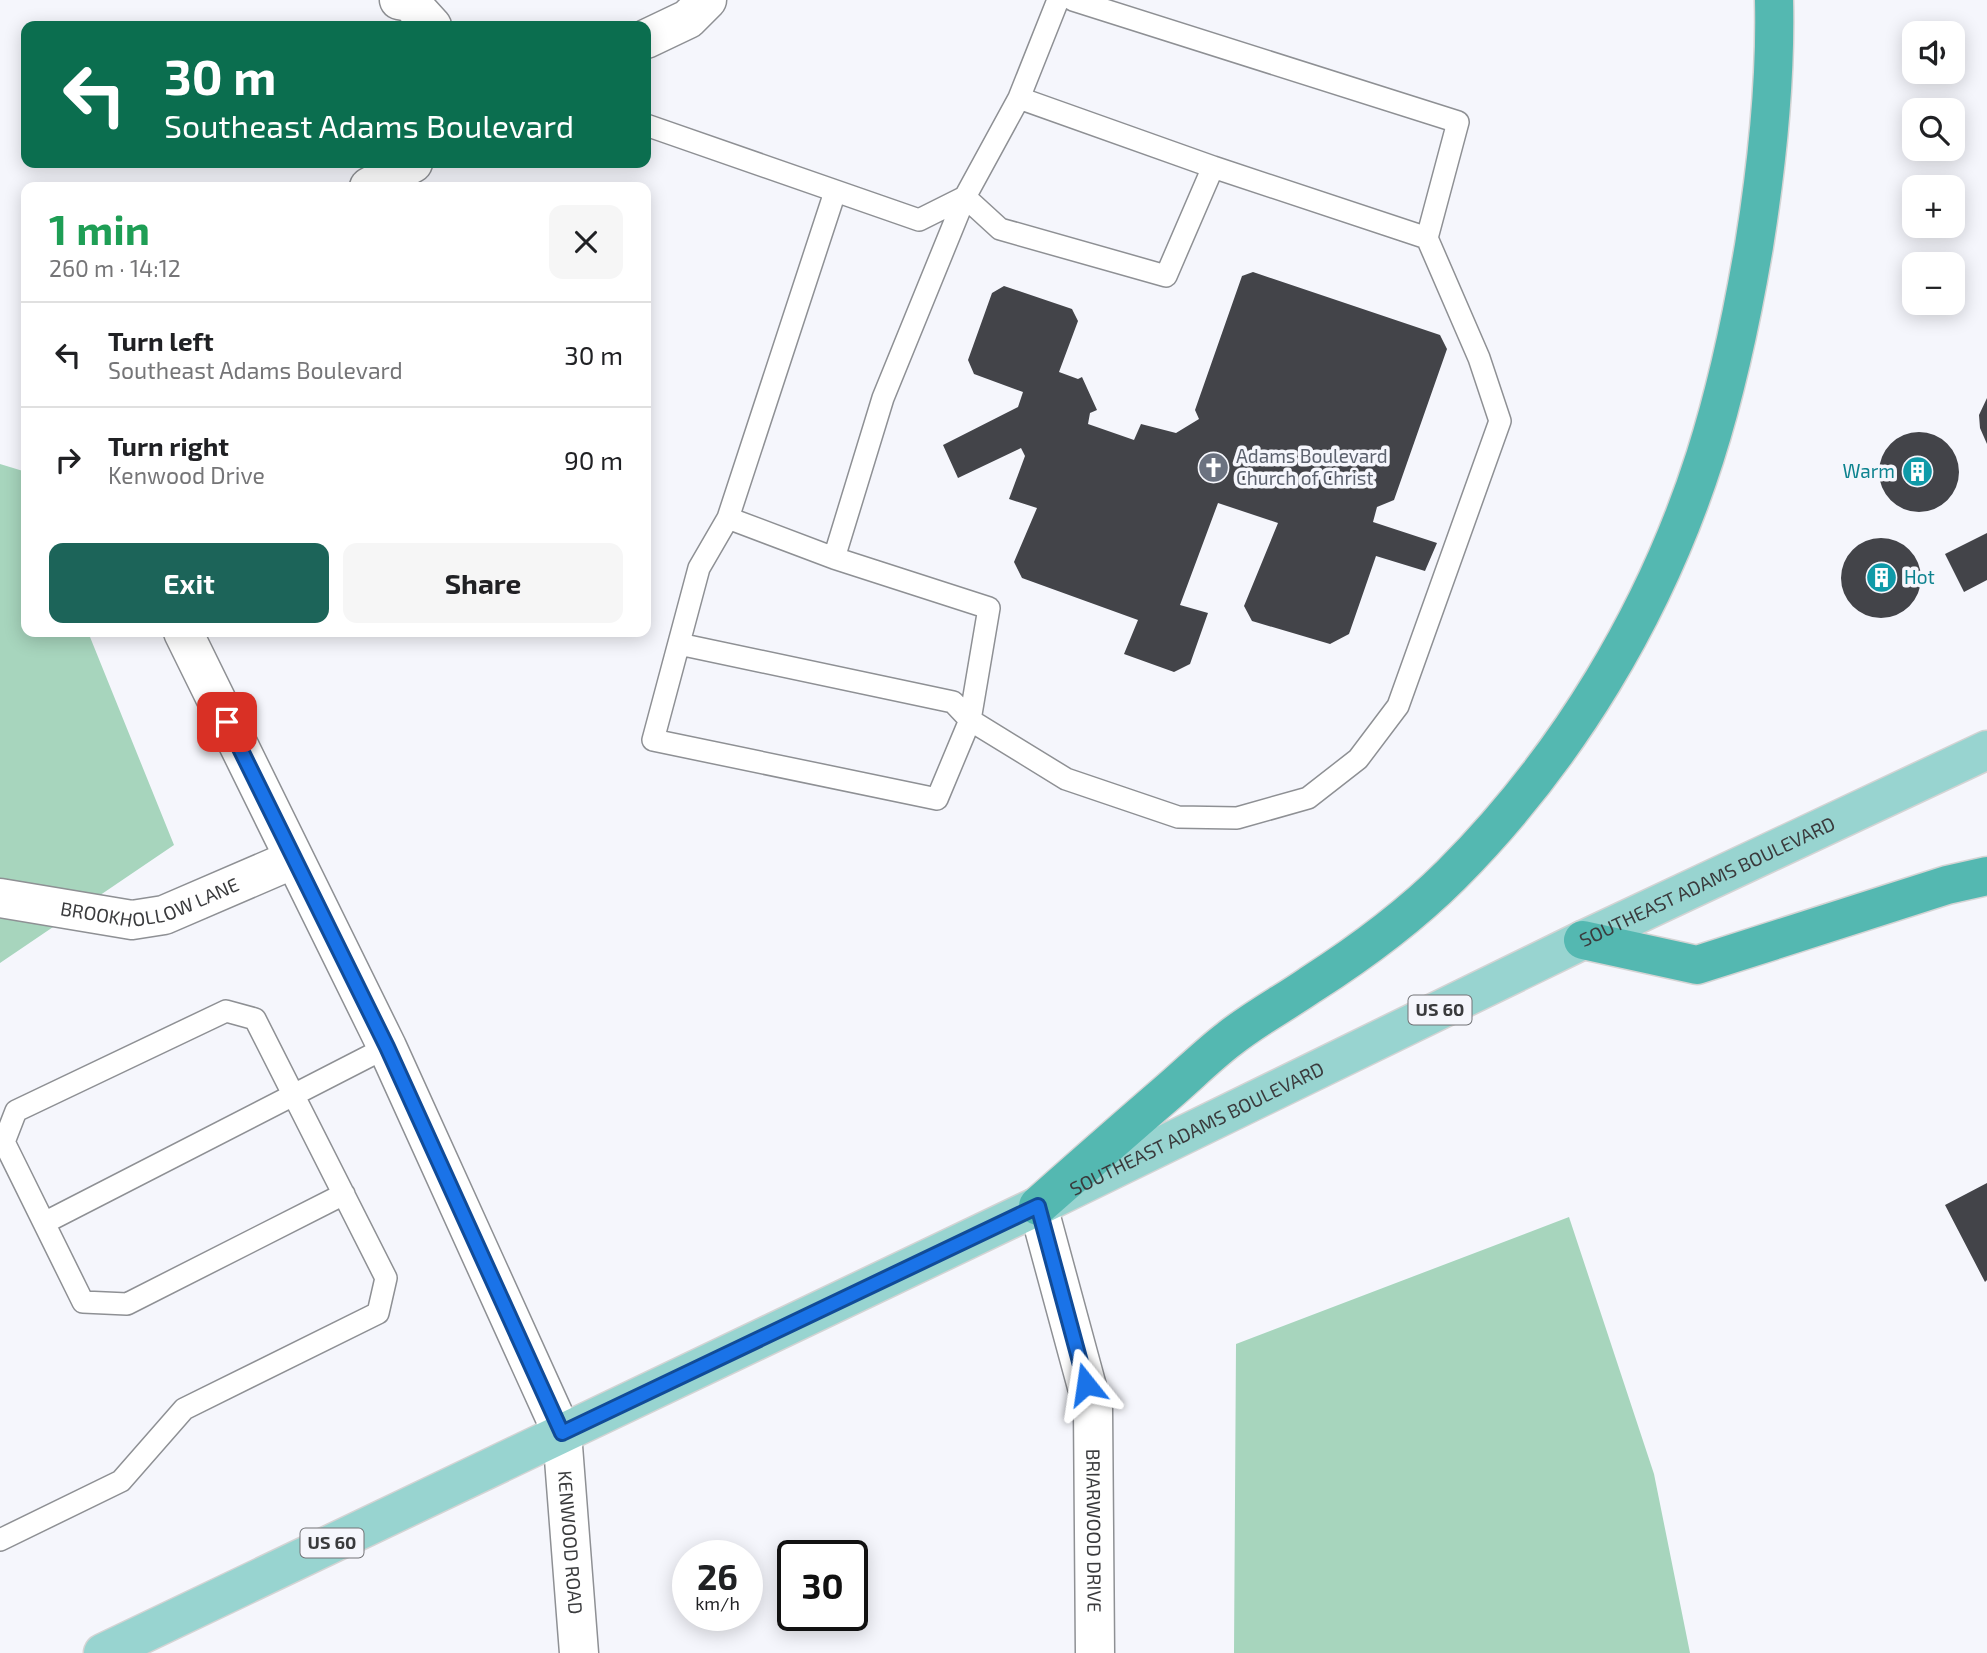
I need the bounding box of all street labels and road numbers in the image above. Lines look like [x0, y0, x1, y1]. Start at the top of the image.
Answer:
street label: SOUTHEAST ADAMS BOULEVARD [1575, 811, 1838, 951]
street label: BROOKHOLLOW LANE [59, 872, 242, 931]
road number: US 60 [1408, 995, 1472, 1024]
street label: SOUTHEAST ADAMS BOULEVARD [1066, 1056, 1327, 1200]
street label: BRIARWOOD DRIVE [1082, 1449, 1107, 1613]
street label: KENWOOD ROAD [554, 1470, 588, 1615]
road number: US 60 [300, 1528, 364, 1558]

